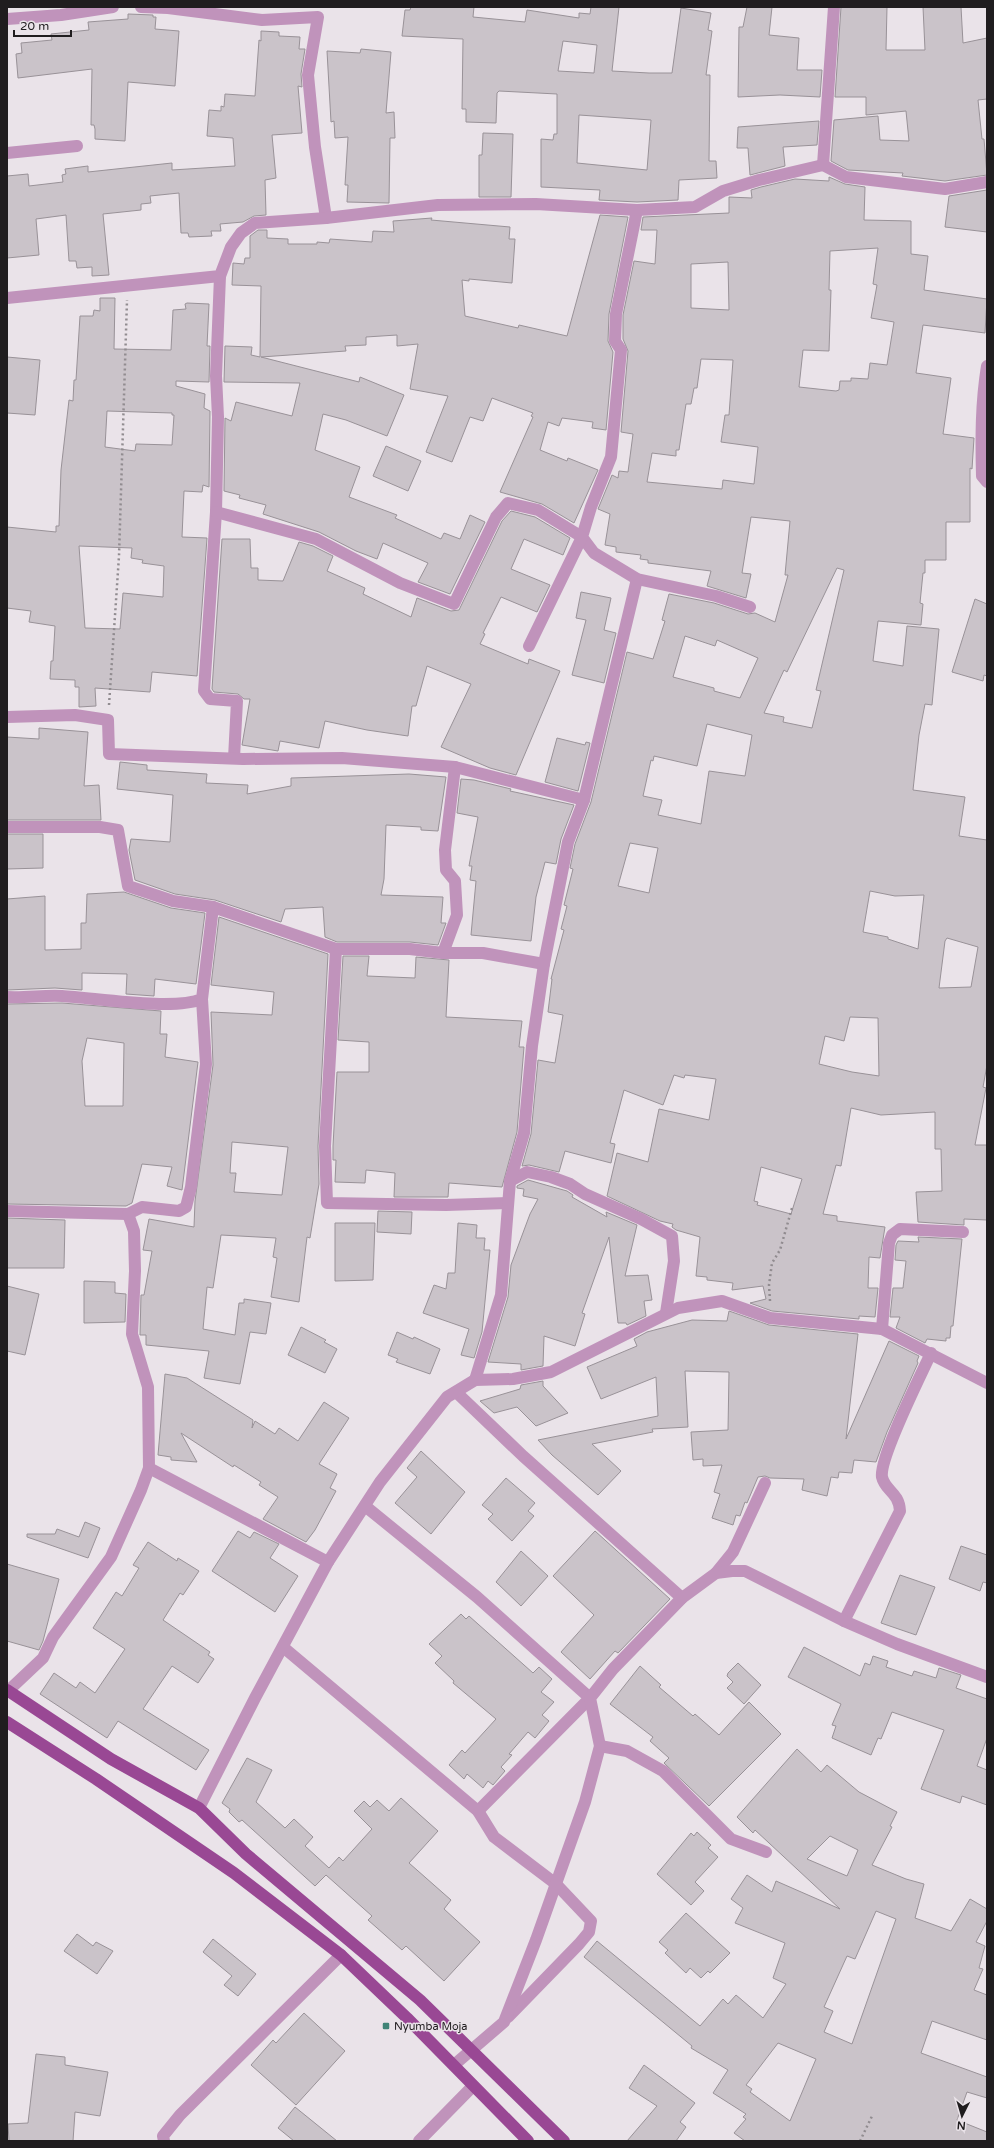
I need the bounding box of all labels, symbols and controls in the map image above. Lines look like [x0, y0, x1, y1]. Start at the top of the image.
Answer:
scale bar [14, 12, 71, 38]
text: 20 m [20, 19, 49, 33]
place label: Nyumba Moja [394, 2020, 468, 2033]
marker: Nyumba Moja [381, 2021, 391, 2031]
north arrow [942, 2096, 982, 2136]
text: N [956, 2119, 966, 2132]

